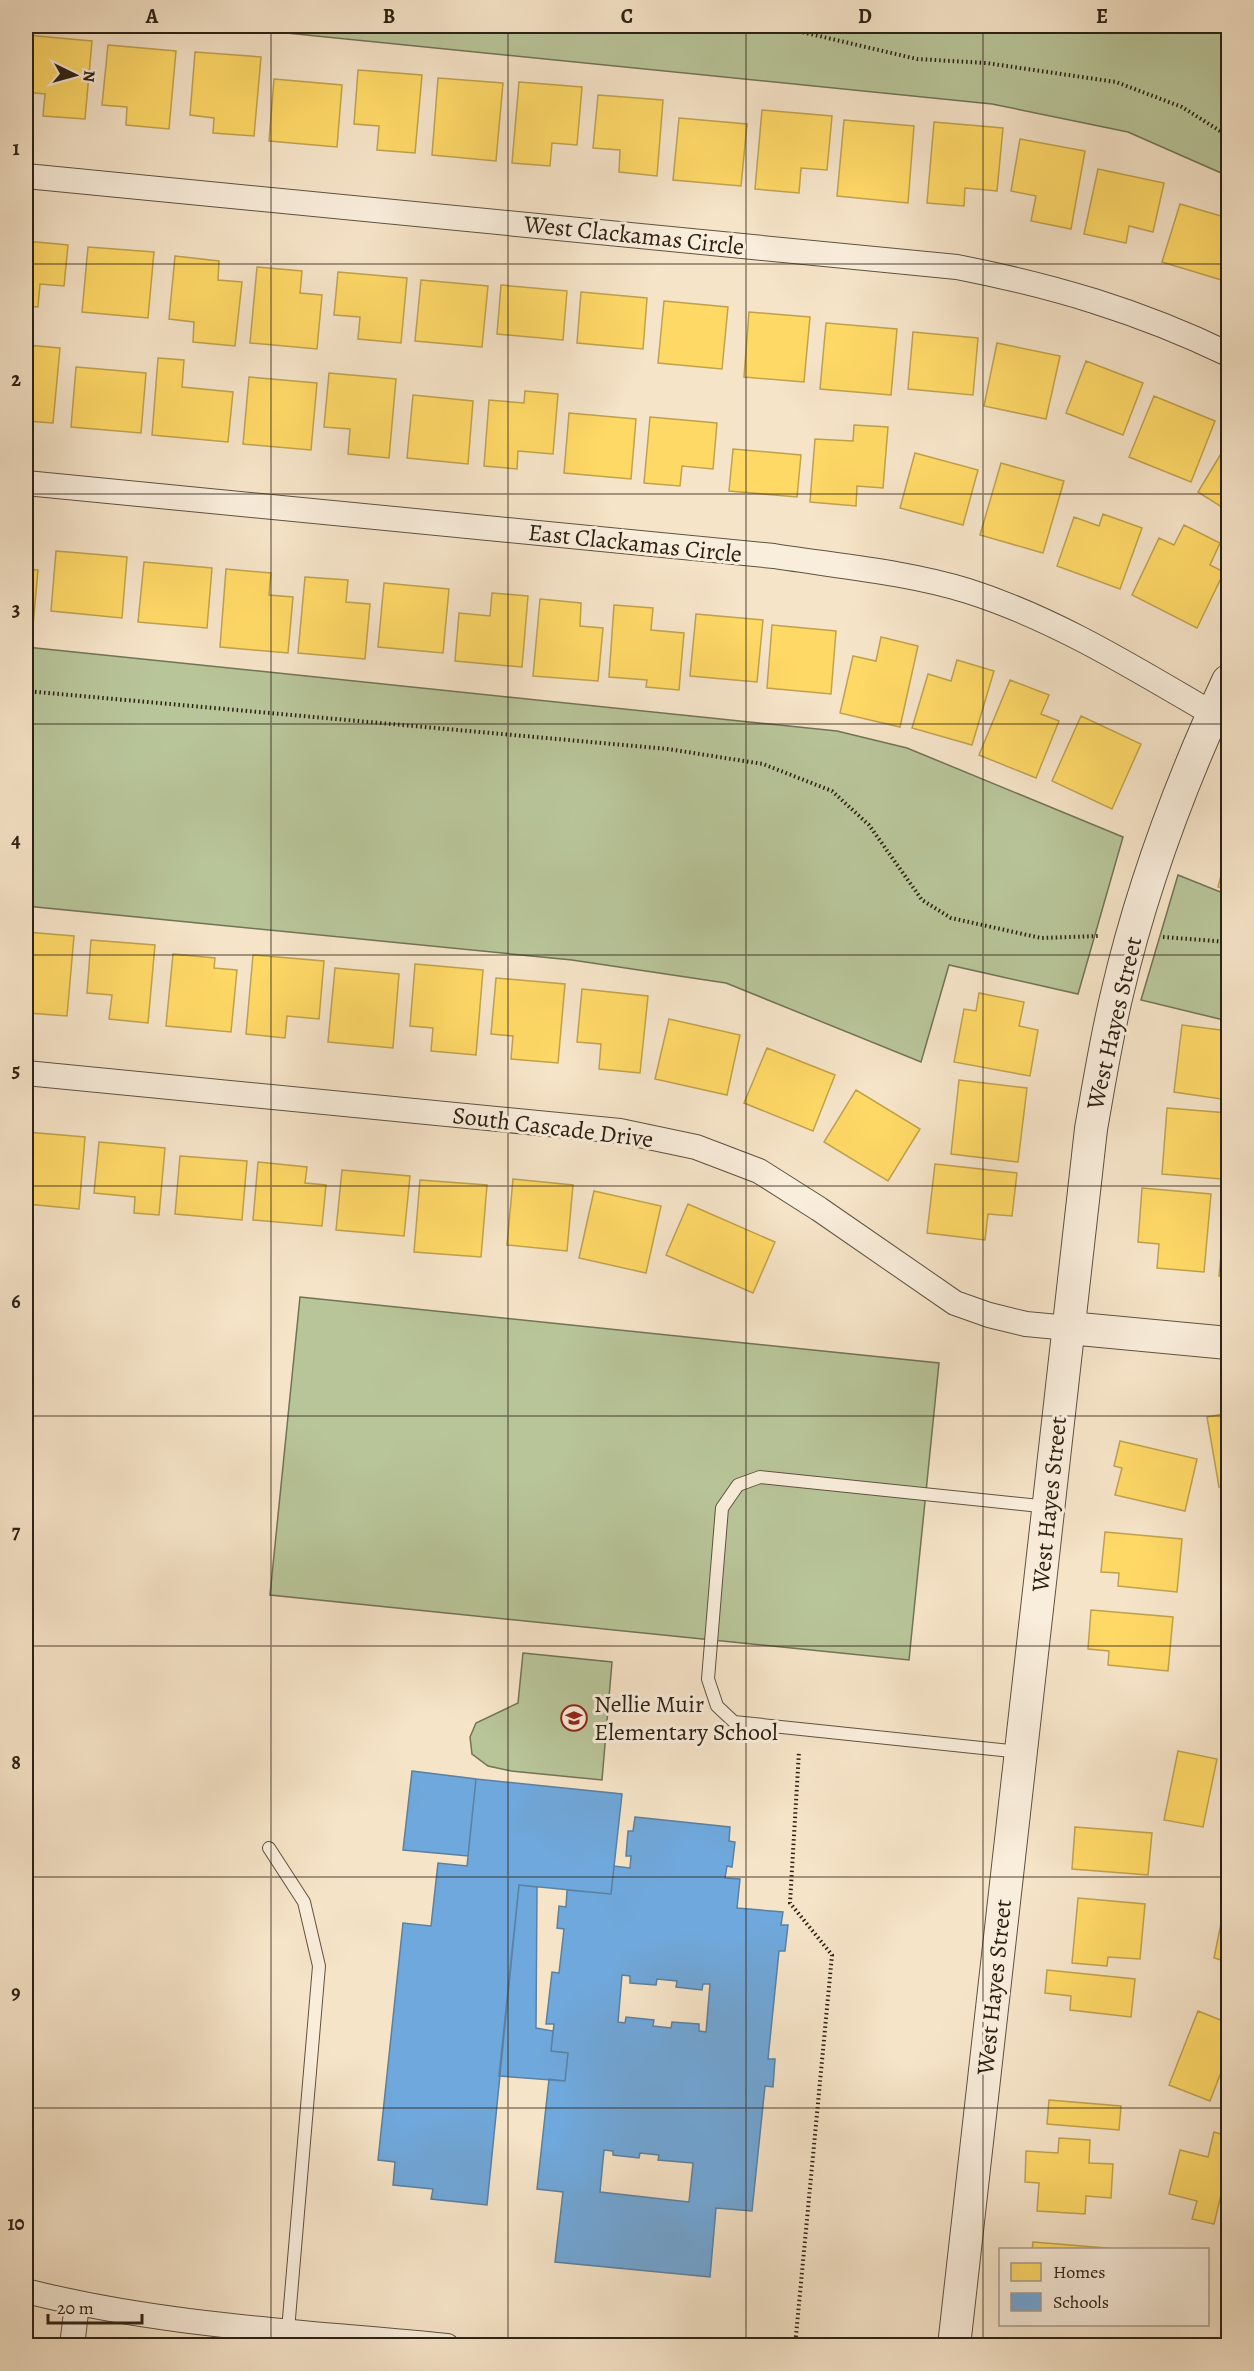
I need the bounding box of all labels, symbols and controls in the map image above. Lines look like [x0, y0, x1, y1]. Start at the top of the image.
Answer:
text: A [145, 3, 159, 30]
text: B [383, 3, 395, 30]
text: C [621, 3, 633, 30]
text: D [858, 3, 872, 30]
text: E [1096, 3, 1108, 30]
north arrow [45, 45, 105, 105]
text: N [77, 69, 100, 83]
text: 1 [12, 135, 20, 162]
street label: West Clackamas Circle [521, 207, 746, 262]
text: 2 [11, 366, 21, 393]
street label: East Clackamas Circle [527, 516, 743, 570]
text: 3 [12, 596, 20, 623]
text: 4 [11, 827, 21, 854]
street label: West Hayes Street [1078, 933, 1149, 1114]
text: 5 [12, 1057, 20, 1084]
street label: South Cascade Drive [451, 1099, 655, 1155]
text: 6 [11, 1288, 21, 1315]
street label: West Hayes Street [1024, 1415, 1074, 1594]
text: 7 [12, 1518, 21, 1545]
place label: Nellie Muir Elementary School [594, 1688, 778, 1748]
school or university icon: Nellie Muir Elementary School [559, 1703, 589, 1733]
text: 8 [11, 1749, 21, 1776]
street label: West Hayes Street [969, 1898, 1019, 2077]
text: 9 [11, 1979, 21, 2006]
text: 10 [7, 2210, 25, 2237]
legend [999, 2248, 1209, 2326]
text: Homes [1053, 2260, 1105, 2284]
scale bar [48, 2287, 142, 2325]
text: Schools [1053, 2290, 1109, 2314]
text: 20 m [57, 2296, 94, 2320]

